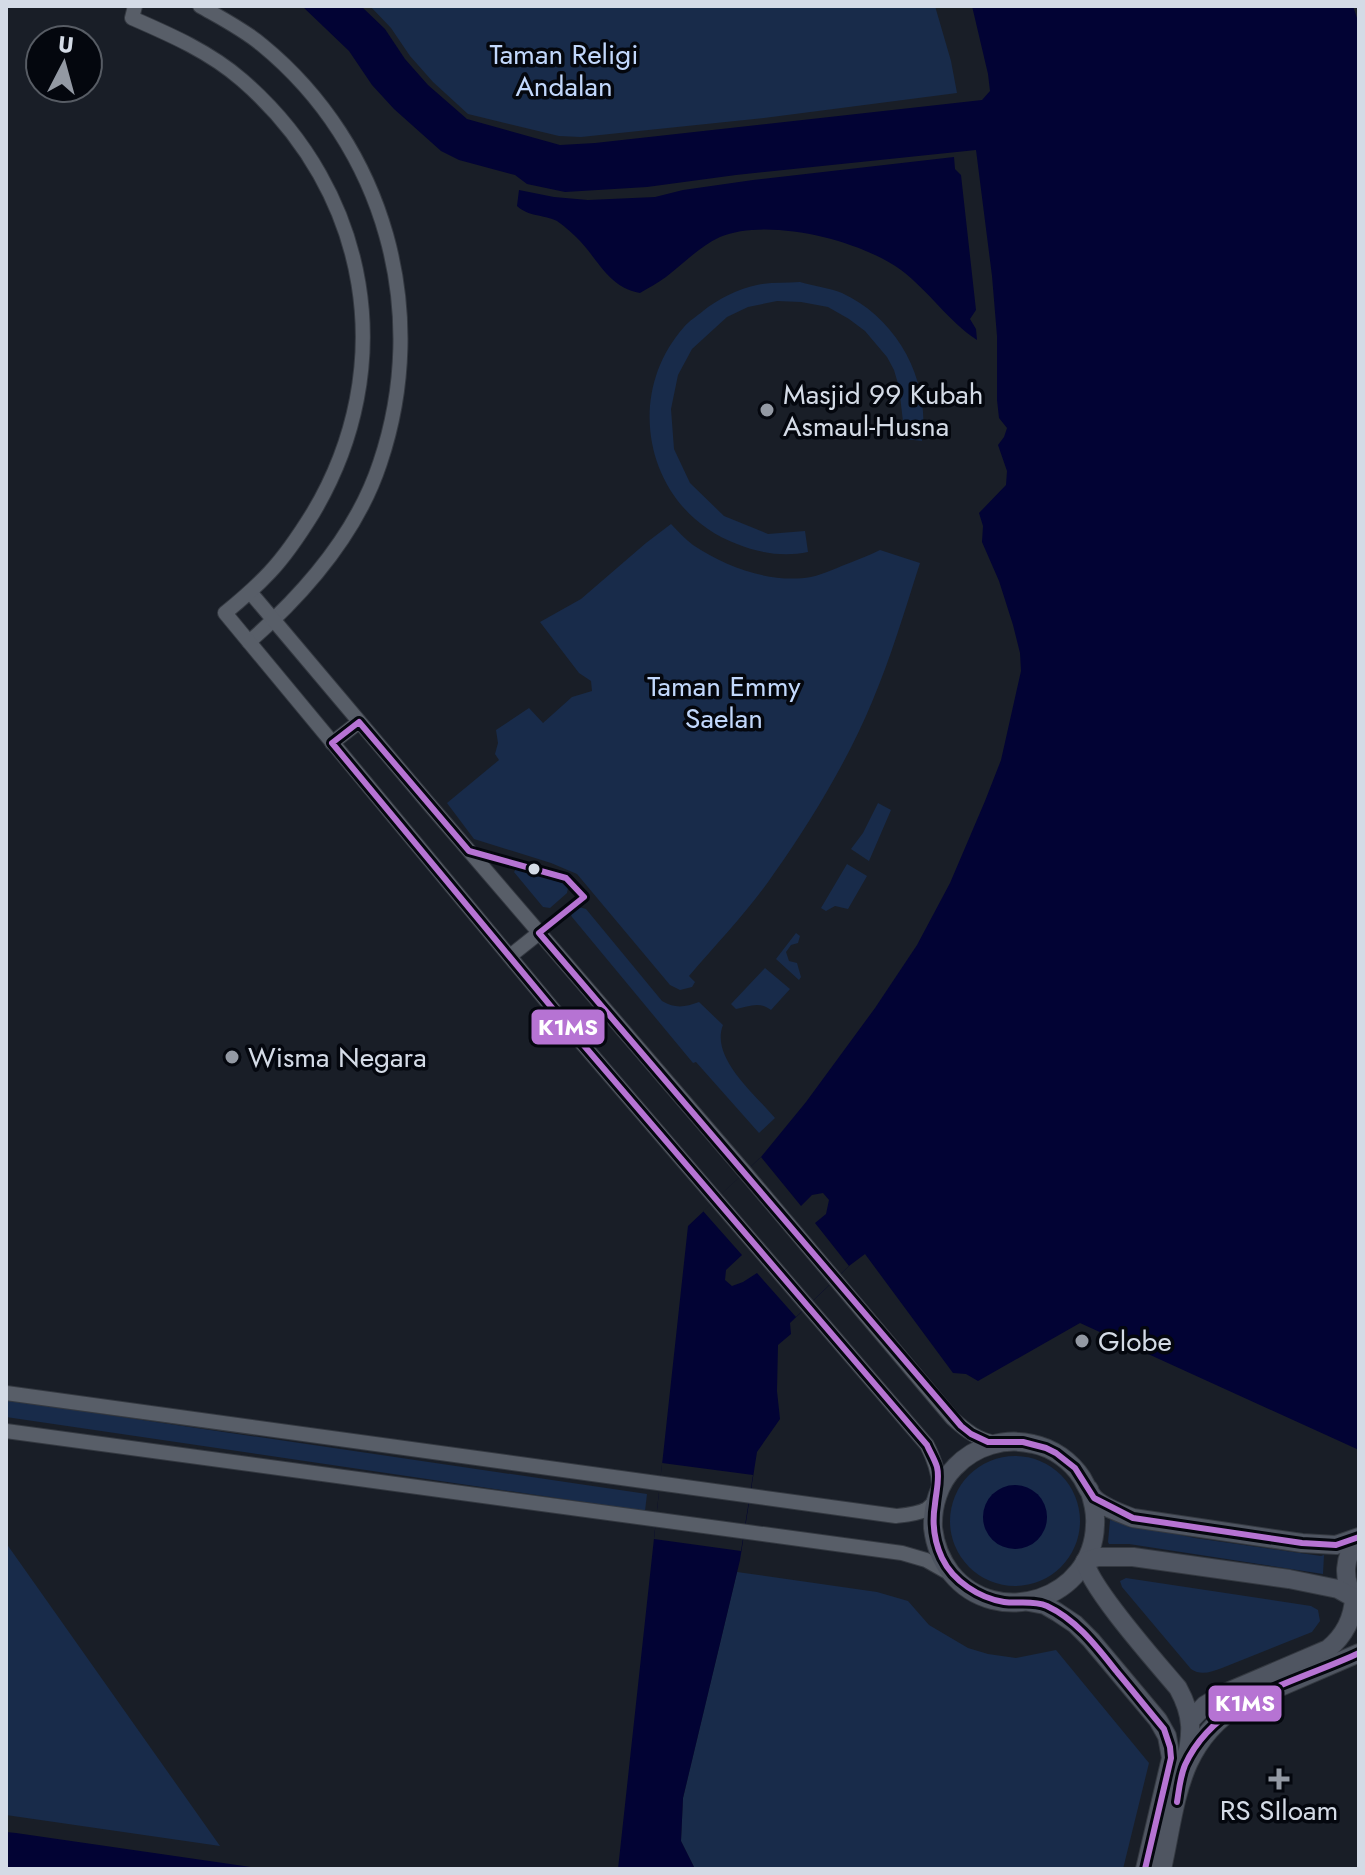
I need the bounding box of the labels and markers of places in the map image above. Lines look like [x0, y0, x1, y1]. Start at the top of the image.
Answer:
place label: Masjid 99 Kubah Asmaul-Husna [783, 374, 984, 447]
marker: Masjid 99 Kubah Asmaul-Husna [758, 401, 776, 419]
unlabelled marker [526, 861, 542, 877]
place label: Wisma Negara [248, 1037, 427, 1078]
marker: Wisma Negara [223, 1048, 241, 1066]
place label: Globe [1098, 1321, 1172, 1362]
marker: Globe [1073, 1332, 1091, 1350]
marker: RS SIloam [1268, 1768, 1290, 1790]
place label: RS SIloam [1220, 1790, 1338, 1831]

